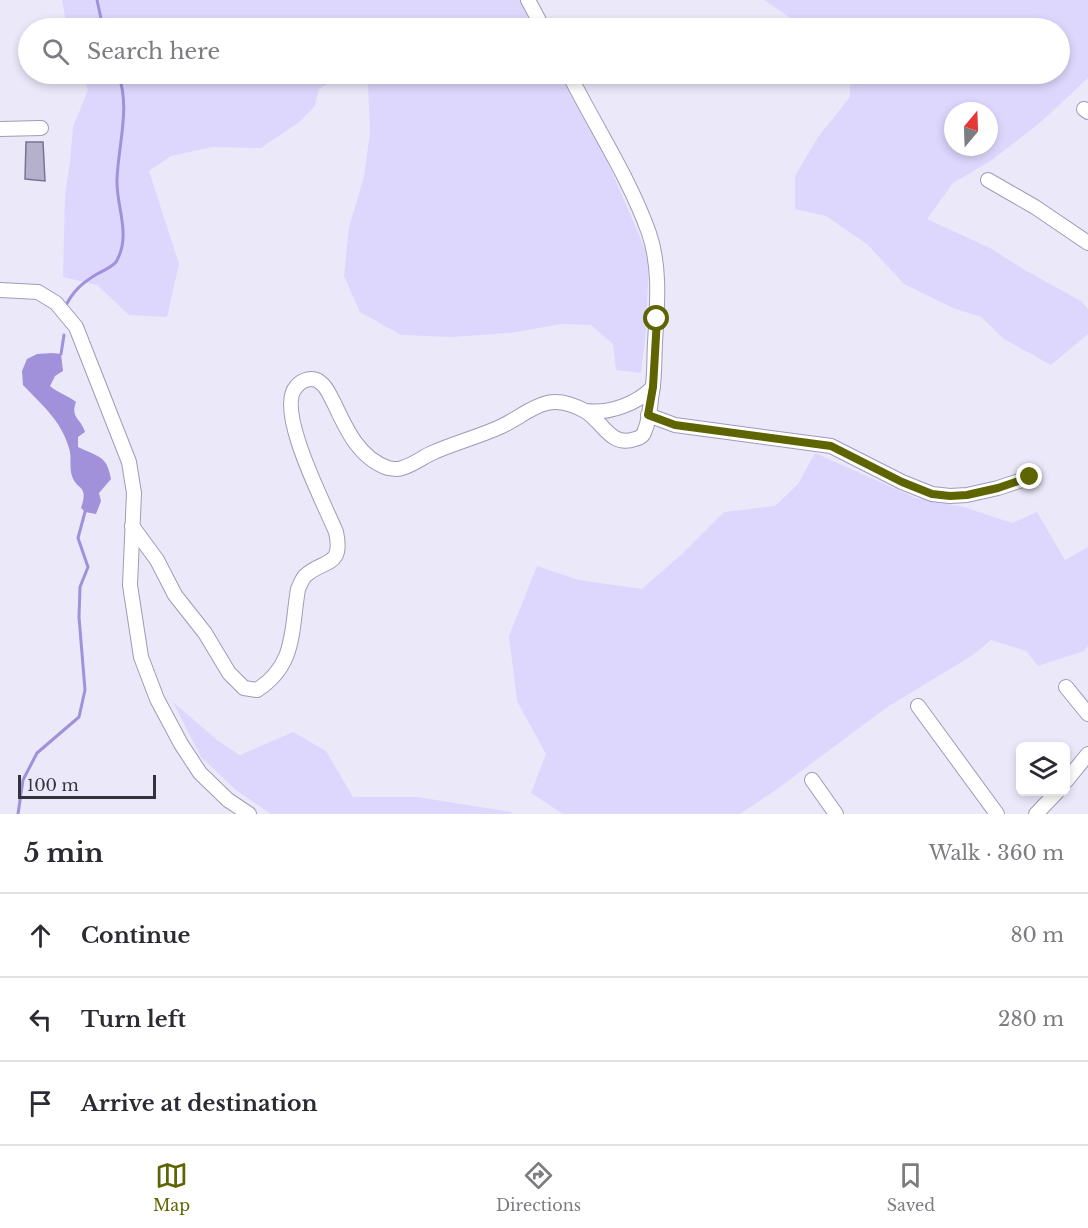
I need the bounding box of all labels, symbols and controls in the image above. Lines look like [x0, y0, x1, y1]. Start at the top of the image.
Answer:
search box [18, 18, 1070, 84]
icon: search [39, 35, 72, 68]
text: Search here [87, 38, 220, 65]
north arrow [944, 102, 998, 156]
route start [643, 305, 669, 331]
route end [1016, 463, 1042, 489]
map controls [1016, 742, 1070, 796]
button: layers [1016, 742, 1070, 796]
scale bar [18, 772, 156, 800]
text: 100 m [27, 775, 79, 795]
text: 5 min [24, 837, 103, 869]
text: Walk · 360 m [929, 841, 1064, 865]
icon: ahead [24, 919, 57, 952]
text: Continue [81, 922, 190, 949]
text: 80 m [1010, 923, 1064, 947]
icon: left [24, 1003, 57, 1036]
text: Turn left [81, 1006, 186, 1033]
text: 280 m [998, 1007, 1064, 1031]
icon: arrive [24, 1087, 57, 1120]
text: Arrive at destination [81, 1090, 318, 1117]
tab: Map [153, 1159, 190, 1215]
tab: Directions [496, 1159, 581, 1215]
tab: Saved [887, 1159, 935, 1215]

